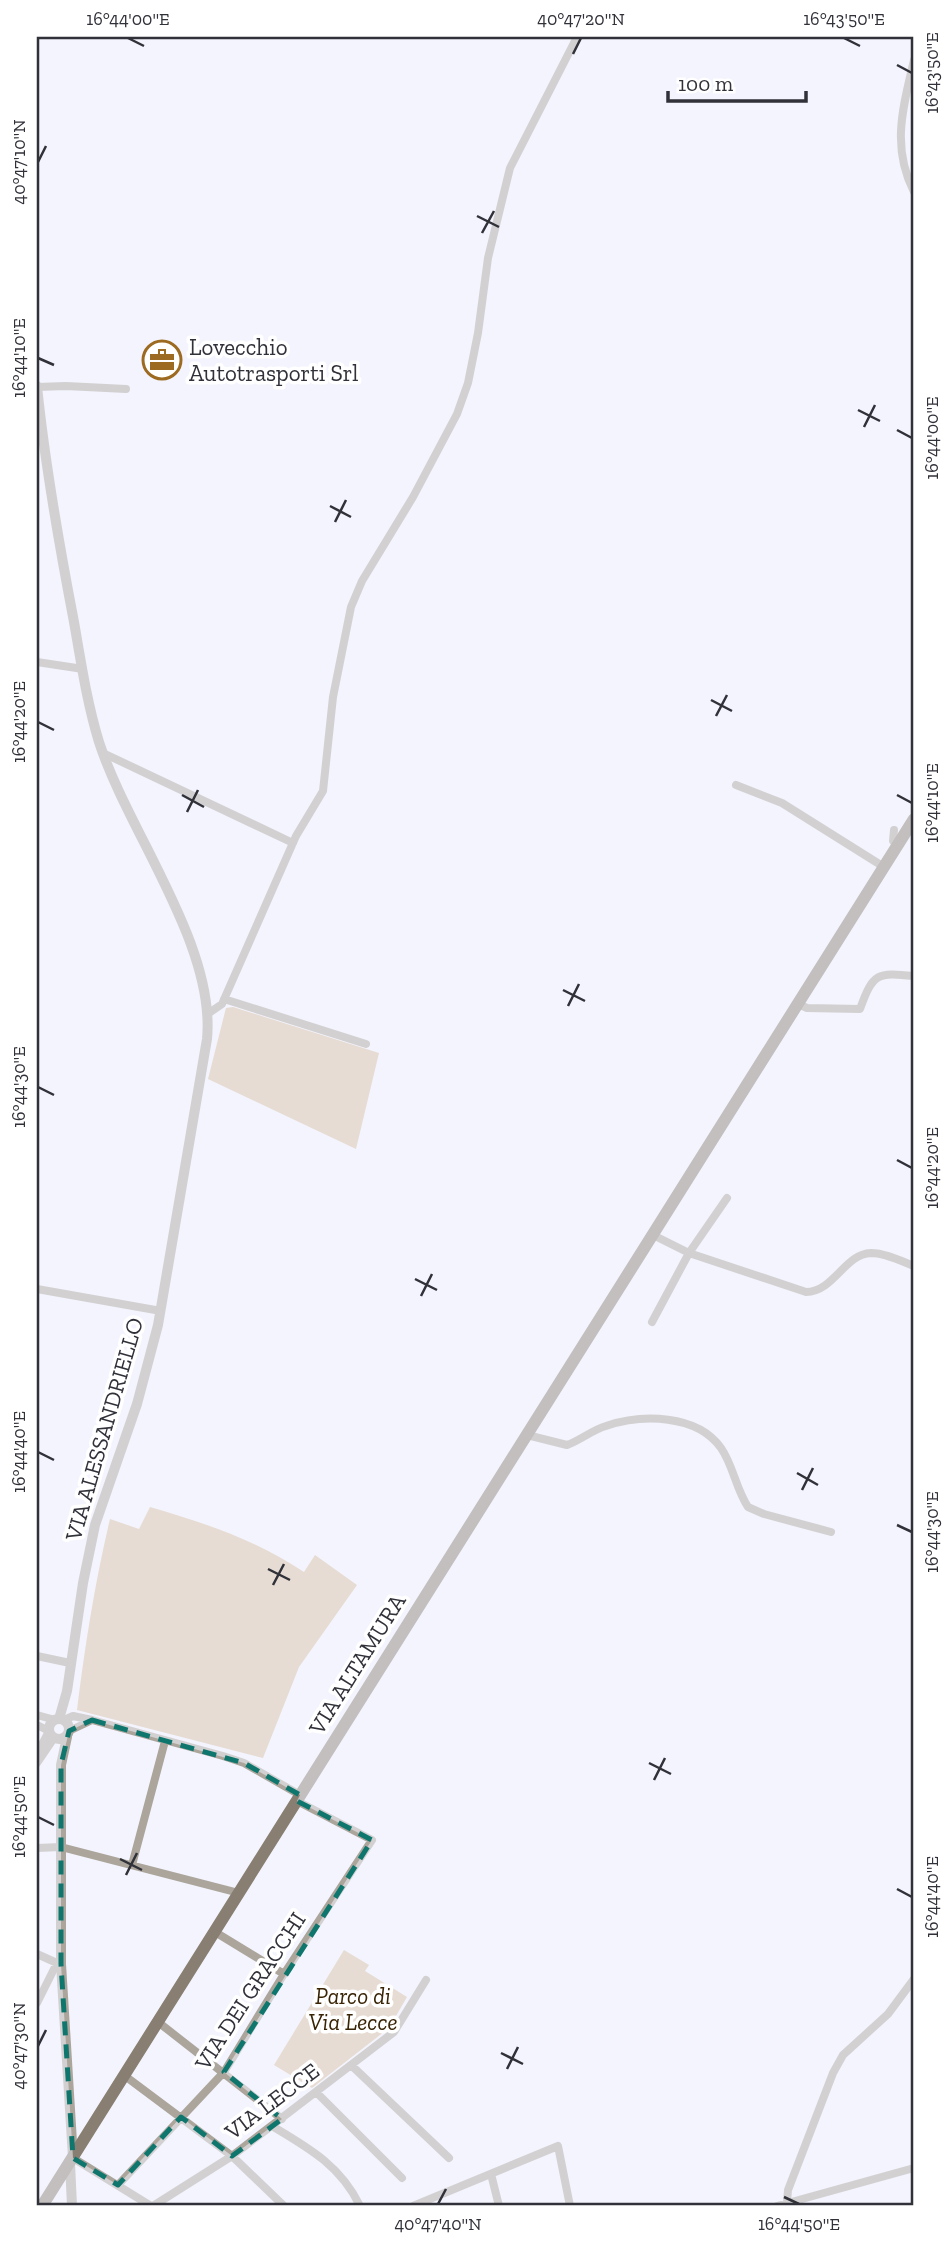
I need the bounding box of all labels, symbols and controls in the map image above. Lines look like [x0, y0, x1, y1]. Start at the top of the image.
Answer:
text: 16°44'00"E [86, 8, 170, 30]
text: 40°47'20"N [537, 8, 625, 30]
text: 16°43'50"E [803, 8, 885, 30]
text: 16°43'50"E [921, 32, 943, 114]
scale bar [668, 60, 806, 104]
text: 100 m [678, 71, 733, 96]
text: 40°47'10"N [8, 119, 30, 205]
text: 16°44'10"E [8, 318, 30, 398]
place label: Lovecchio Autotrasporti Srl [189, 333, 358, 387]
office icon: Lovecchio Autotrasporti Srl [141, 339, 183, 381]
text: 16°44'00"E [921, 396, 943, 480]
text: 16°44'20"E [8, 681, 30, 763]
text: 16°44'10"E [921, 763, 943, 843]
text: 16°44'30"E [8, 1046, 30, 1128]
text: 16°44'20"E [921, 1127, 943, 1209]
street label: VIA ALESSANDRIELLO [58, 1314, 149, 1545]
text: 16°44'40"E [8, 1411, 30, 1493]
text: 16°44'30"E [921, 1491, 943, 1573]
street label: VIA ALTAMURA [302, 1587, 412, 1741]
text: 16°44'50"E [8, 1776, 30, 1858]
text: 16°44'40"E [921, 1856, 943, 1938]
street label: VIA DEI GRACCHI [188, 1907, 311, 2076]
park label: Parco di Via Lecce [308, 1982, 398, 2036]
text: 40°47'30"N [8, 2003, 30, 2089]
street label: VIA LECCE [218, 2056, 325, 2146]
text: 40°47'40"N [394, 2213, 482, 2235]
text: 16°44'50"E [758, 2213, 840, 2235]

